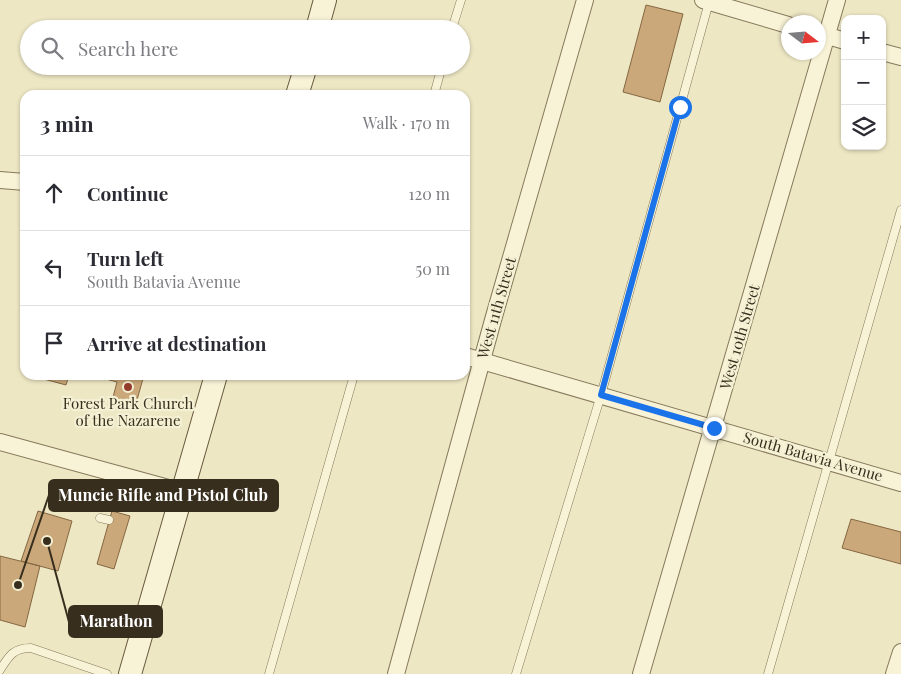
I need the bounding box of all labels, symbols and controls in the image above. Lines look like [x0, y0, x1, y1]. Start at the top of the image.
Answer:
north arrow [781, 15, 826, 60]
map controls [841, 15, 886, 150]
button: + [841, 15, 886, 60]
search box [20, 20, 470, 75]
icon: search [38, 34, 66, 62]
text: Search here [78, 35, 178, 61]
button: − [841, 60, 886, 105]
route start [669, 96, 692, 119]
button: layers [841, 105, 886, 150]
text: 3 min [40, 109, 94, 137]
text: Walk · 170 m [363, 112, 450, 133]
icon: ahead [40, 179, 68, 207]
text: Continue [87, 180, 168, 206]
text: 120 m [409, 183, 450, 204]
text: Turn left [87, 245, 164, 271]
icon: left [40, 254, 68, 282]
street label: West 11th Street [472, 254, 520, 362]
text: 50 m [416, 258, 450, 279]
text: South Batavia Avenue [87, 271, 241, 292]
street label: West 10th Street [714, 281, 764, 393]
icon: arrive [40, 329, 68, 357]
text: Arrive at destination [87, 330, 267, 356]
marker: Forest Park Church of the Nazarene [122, 381, 134, 393]
place label: Forest Park Church of the Nazarene [63, 393, 193, 430]
route end [703, 417, 726, 440]
street label: South Batavia Avenue [741, 427, 885, 486]
callout: Muncie Rifle and Pistol Club [49, 480, 278, 511]
text: Muncie Rifle and Pistol Club [58, 484, 268, 505]
callout: Marathon [69, 606, 162, 637]
text: Marathon [79, 610, 153, 631]

